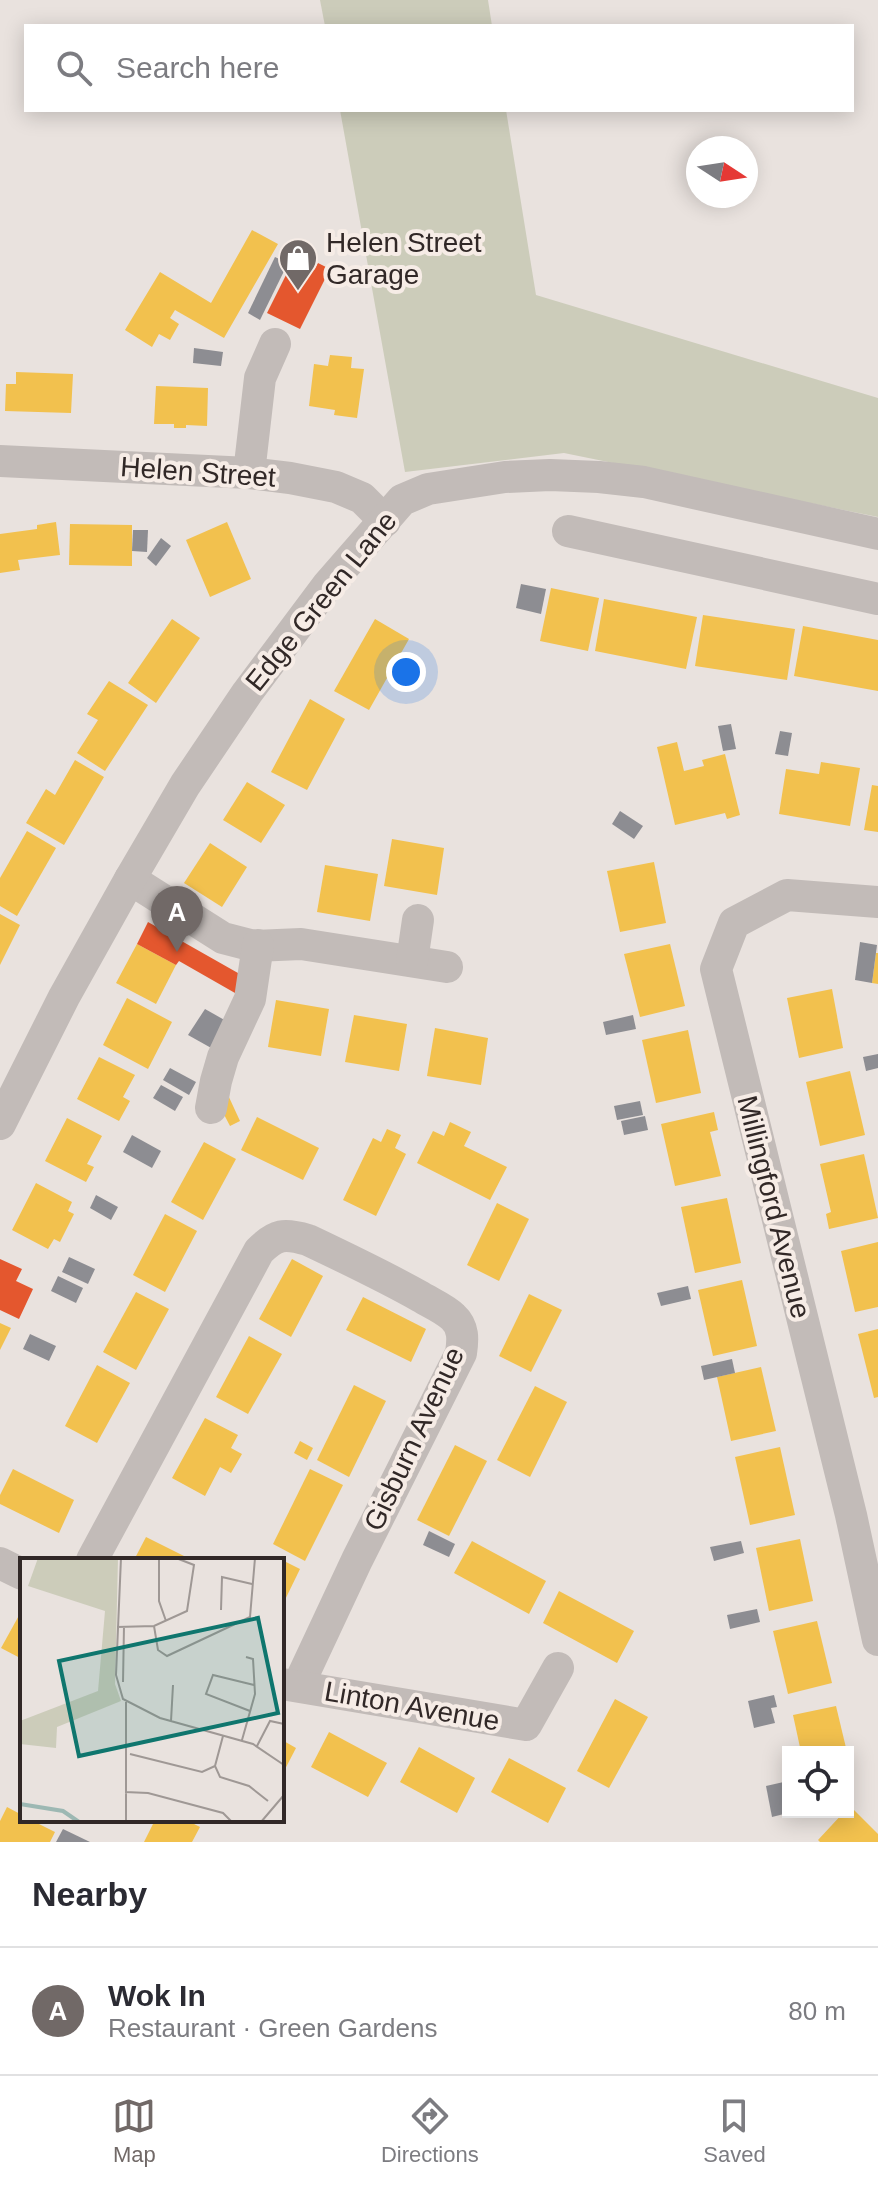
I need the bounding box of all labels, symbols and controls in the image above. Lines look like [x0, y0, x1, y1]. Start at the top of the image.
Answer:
search box [24, 24, 854, 112]
icon: search [52, 46, 96, 90]
text: Search here [116, 51, 279, 84]
north arrow [686, 136, 758, 208]
place label: Helen Street Garage [326, 227, 482, 290]
shop icon: Helen Street Garage [277, 237, 319, 292]
street label: Helen Street [119, 451, 277, 493]
street label: Edge Green Lane [239, 505, 403, 697]
your location [386, 652, 426, 692]
pin: A [151, 886, 203, 952]
street label: Millingford Avenue [731, 1092, 817, 1322]
street label: Gisburn Avenue [358, 1342, 470, 1536]
inset map [20, 1558, 284, 1822]
street label: Linton Avenue [322, 1675, 502, 1737]
map controls [782, 1746, 854, 1818]
button: locate [782, 1746, 854, 1818]
text: Nearby [32, 1875, 147, 1913]
text: Wok In [108, 1979, 206, 2012]
text: A [49, 1996, 67, 2026]
text: 80 m [788, 1996, 846, 2026]
text: Restaurant · Green Gardens [108, 2013, 438, 2043]
tab: Map [112, 2094, 156, 2168]
tab: Directions [381, 2094, 479, 2168]
tab: Saved [703, 2094, 766, 2168]

